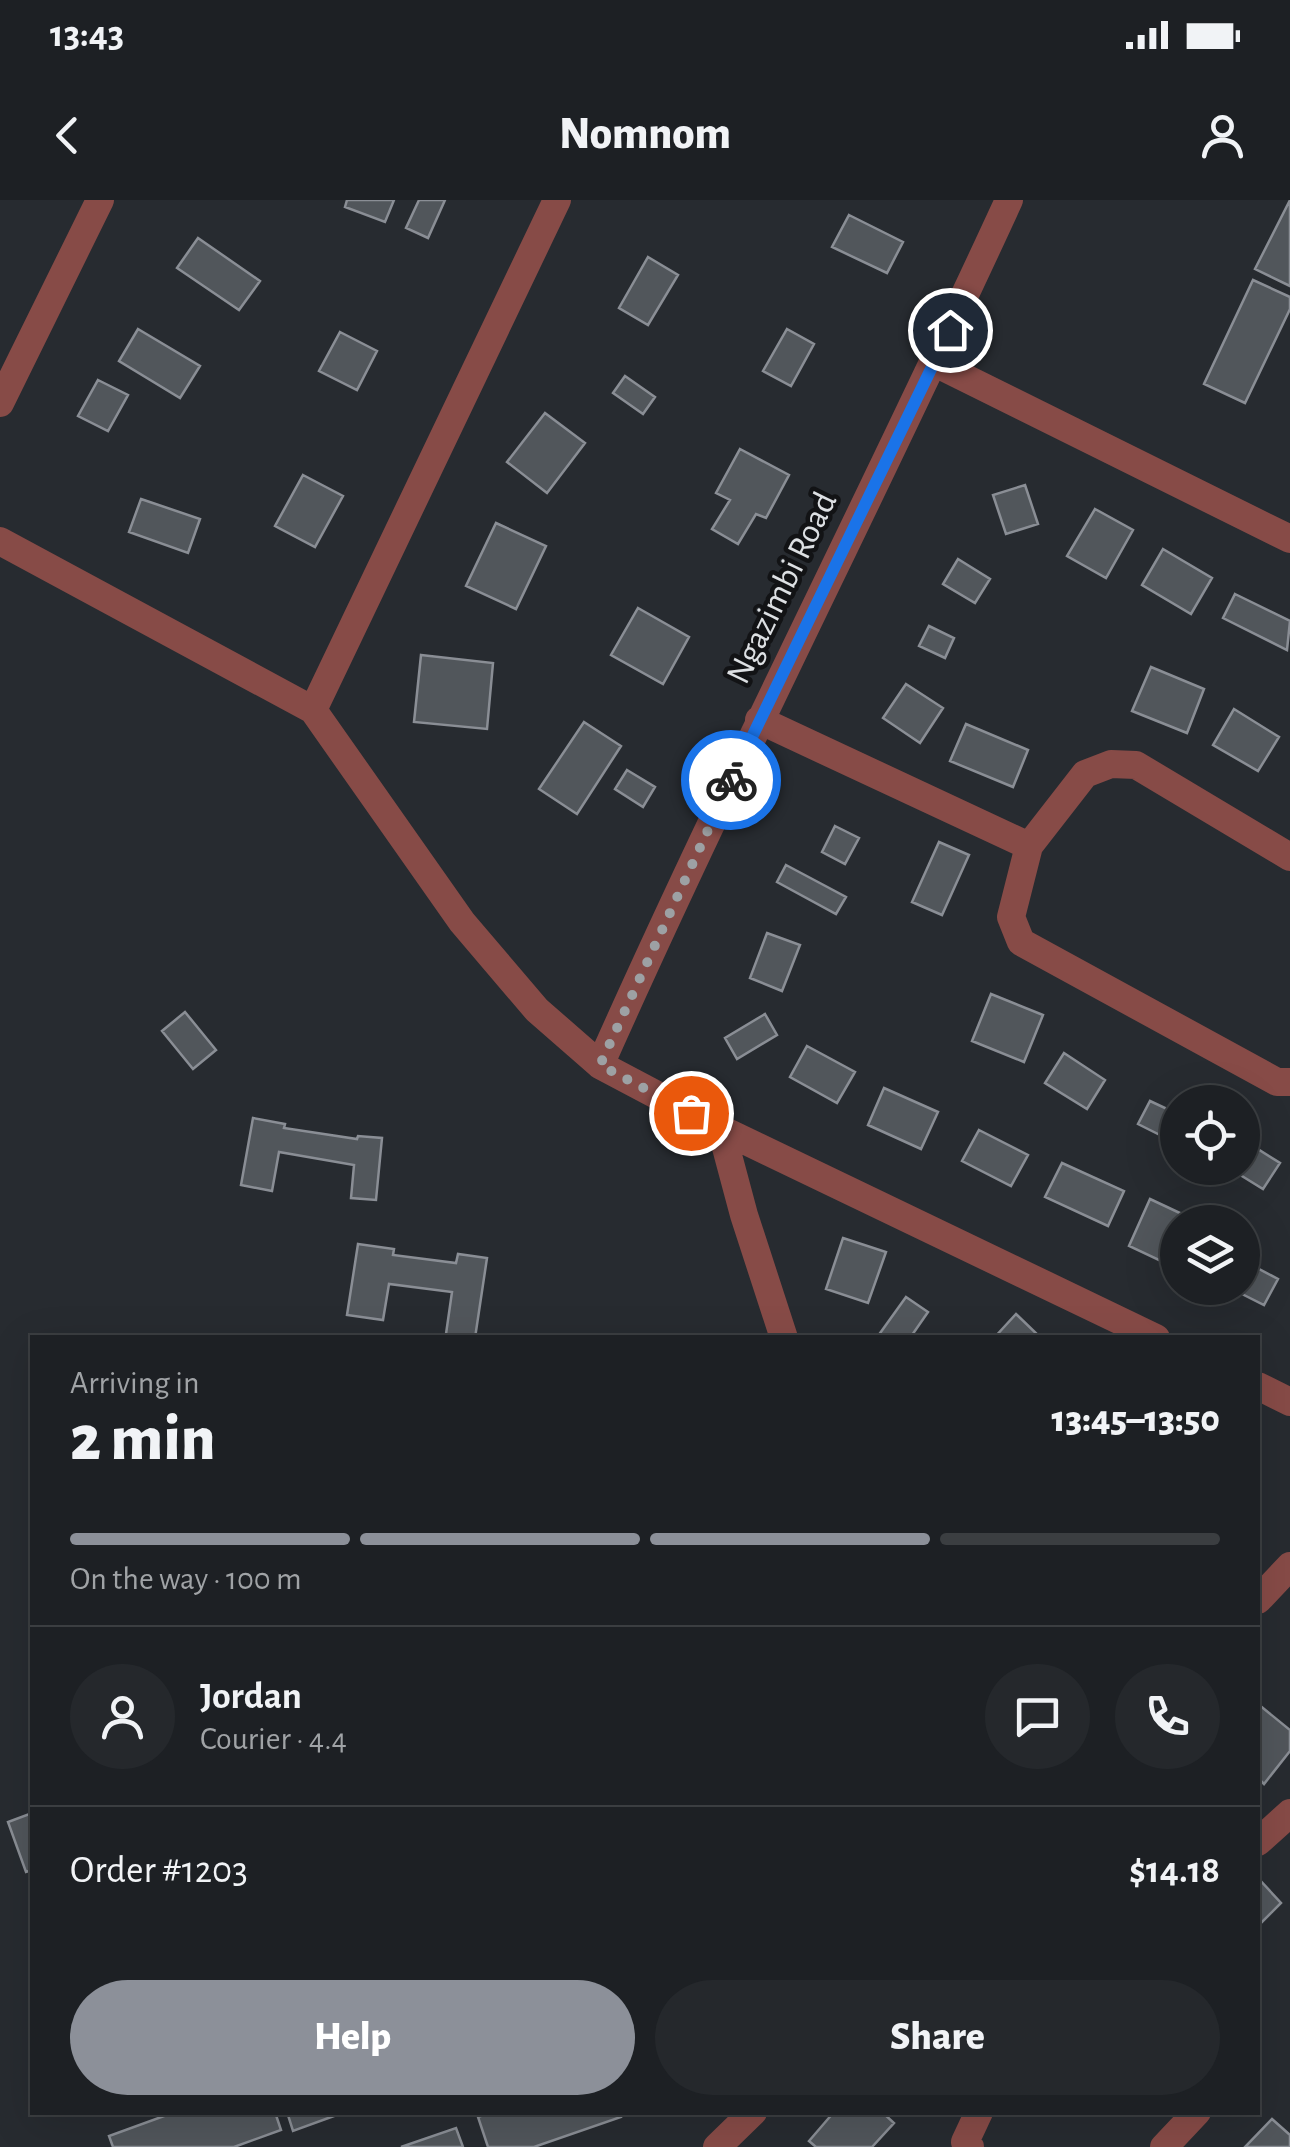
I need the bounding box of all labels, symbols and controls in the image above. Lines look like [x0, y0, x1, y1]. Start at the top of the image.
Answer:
text: 13:43 [50, 16, 124, 54]
icon: back [40, 108, 95, 163]
icon: person [1195, 108, 1250, 163]
text: Nomnom [559, 112, 731, 157]
pin [908, 288, 993, 373]
icon: home [923, 303, 978, 358]
street label: Ngazimbi Road [721, 487, 843, 689]
courier [681, 730, 781, 830]
icon: bike [704, 753, 759, 808]
pin [649, 1071, 734, 1156]
map controls [1160, 1085, 1260, 1305]
button: locate [1160, 1085, 1260, 1185]
icon: bag [664, 1086, 719, 1141]
button: layers [1160, 1205, 1260, 1305]
text: Arriving in [70, 1367, 199, 1399]
text: 13:45–13:50 [1052, 1401, 1220, 1439]
text: 2 min [70, 1407, 216, 1472]
text: On the way · 100 m [70, 1563, 302, 1595]
button: person [70, 1664, 175, 1769]
button: chat [985, 1664, 1090, 1769]
button: phone [1115, 1664, 1220, 1769]
text: Jordan [200, 1678, 302, 1716]
text: Courier · 4.4 [200, 1723, 347, 1755]
text: Order #1203 [70, 1852, 248, 1890]
text: $14.18 [1129, 1852, 1220, 1890]
button: Help [70, 1980, 635, 2095]
button: Share [655, 1980, 1220, 2095]

